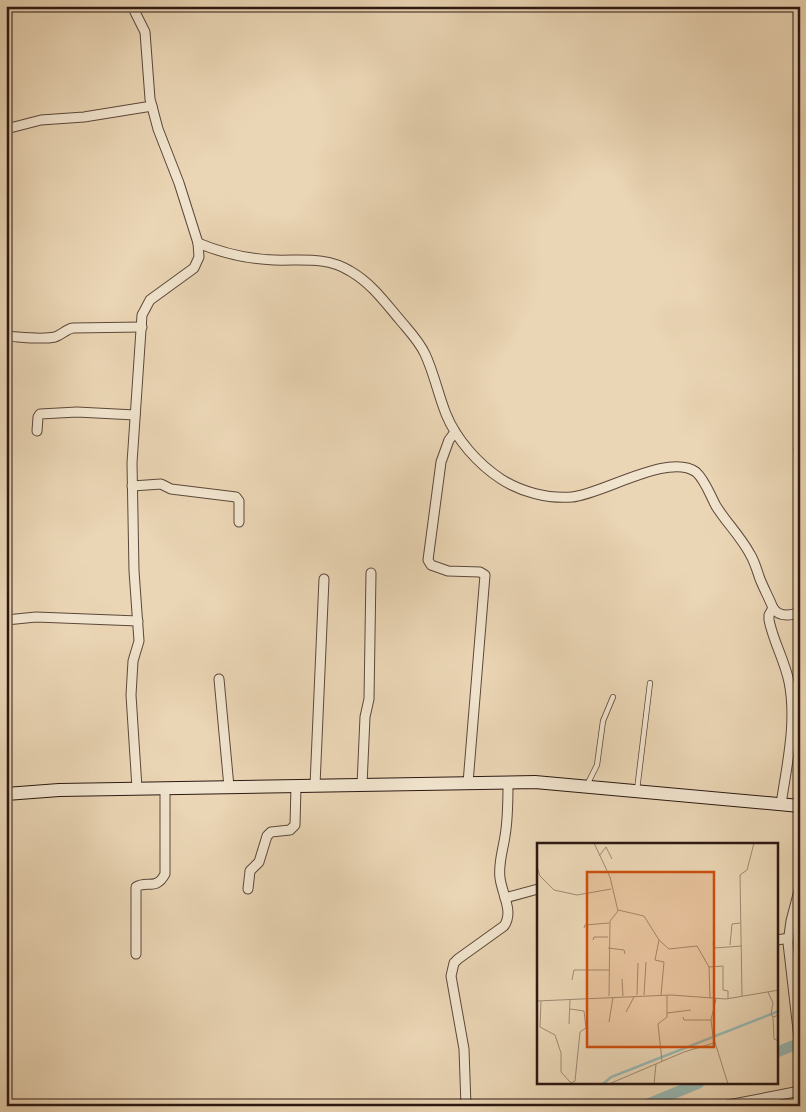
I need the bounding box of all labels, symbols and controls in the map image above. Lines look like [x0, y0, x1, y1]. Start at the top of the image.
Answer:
inset map [537, 843, 778, 1084]

